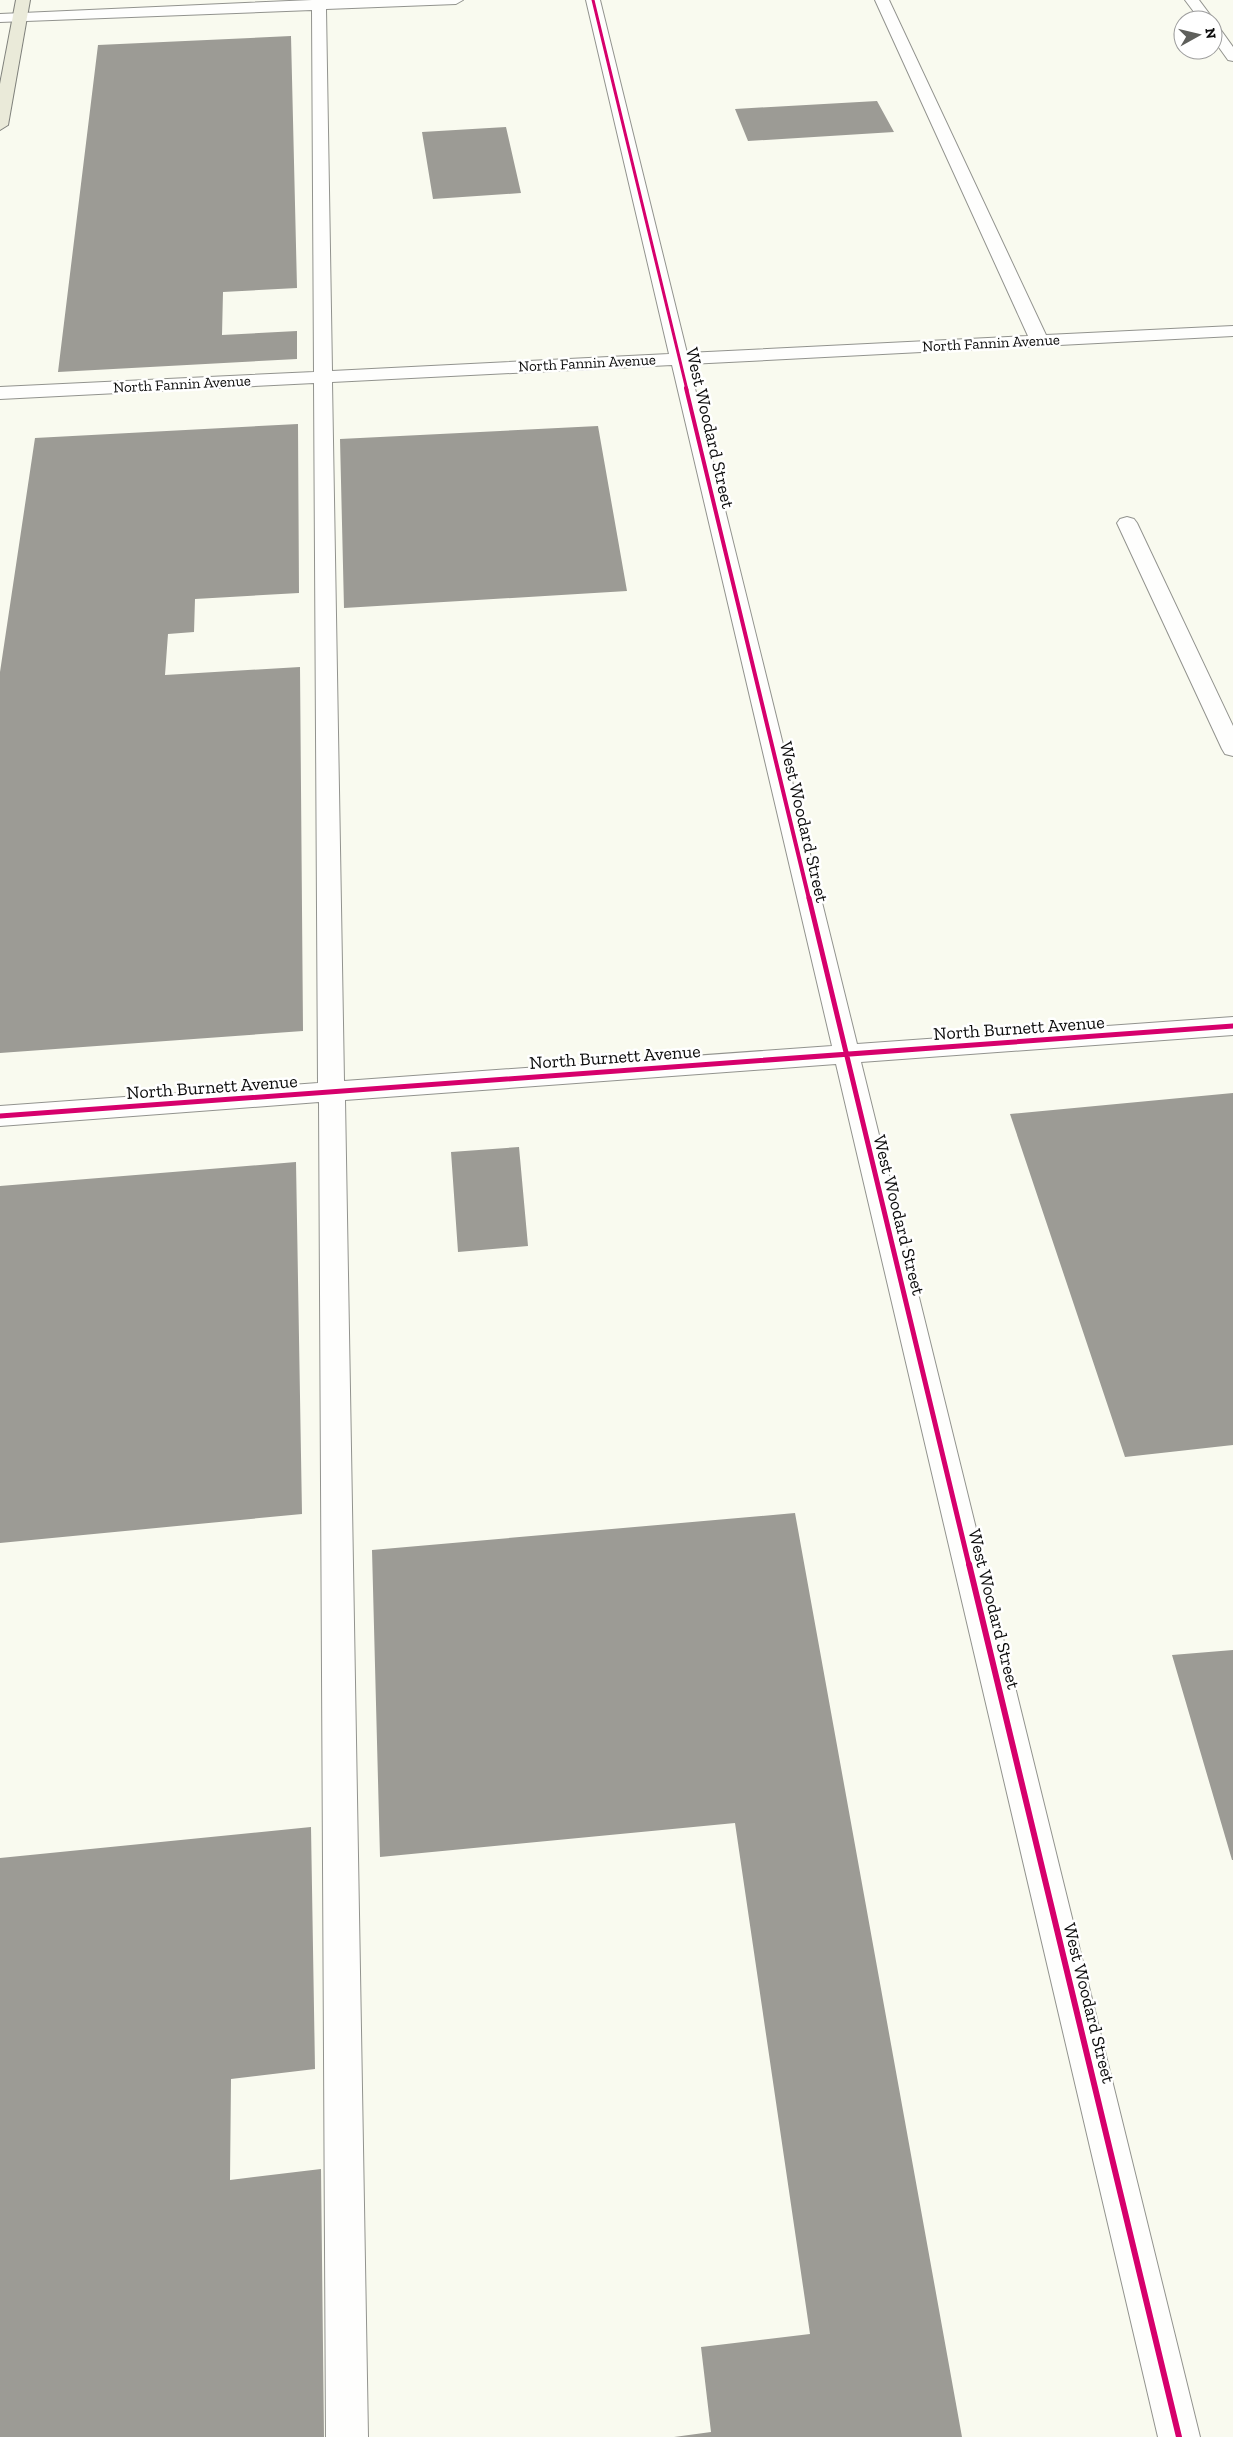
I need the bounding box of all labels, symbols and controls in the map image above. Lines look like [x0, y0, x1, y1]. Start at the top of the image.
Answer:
north arrow [1173, 10, 1223, 60]
text: N [1201, 27, 1220, 40]
street label: North Fannin Avenue [922, 330, 1060, 356]
street label: West Woodard Street [681, 345, 739, 511]
street label: North Fannin Avenue [518, 350, 656, 376]
street label: North Fannin Avenue [113, 371, 251, 397]
street label: West Woodard Street [775, 739, 833, 905]
street label: North Burnett Avenue [933, 1011, 1105, 1045]
street label: North Burnett Avenue [529, 1040, 701, 1074]
street label: North Burnett Avenue [126, 1070, 298, 1104]
street label: West Woodard Street [868, 1133, 930, 1298]
street label: West Woodard Street [963, 1527, 1025, 1692]
street label: West Woodard Street [1058, 1921, 1120, 2086]

